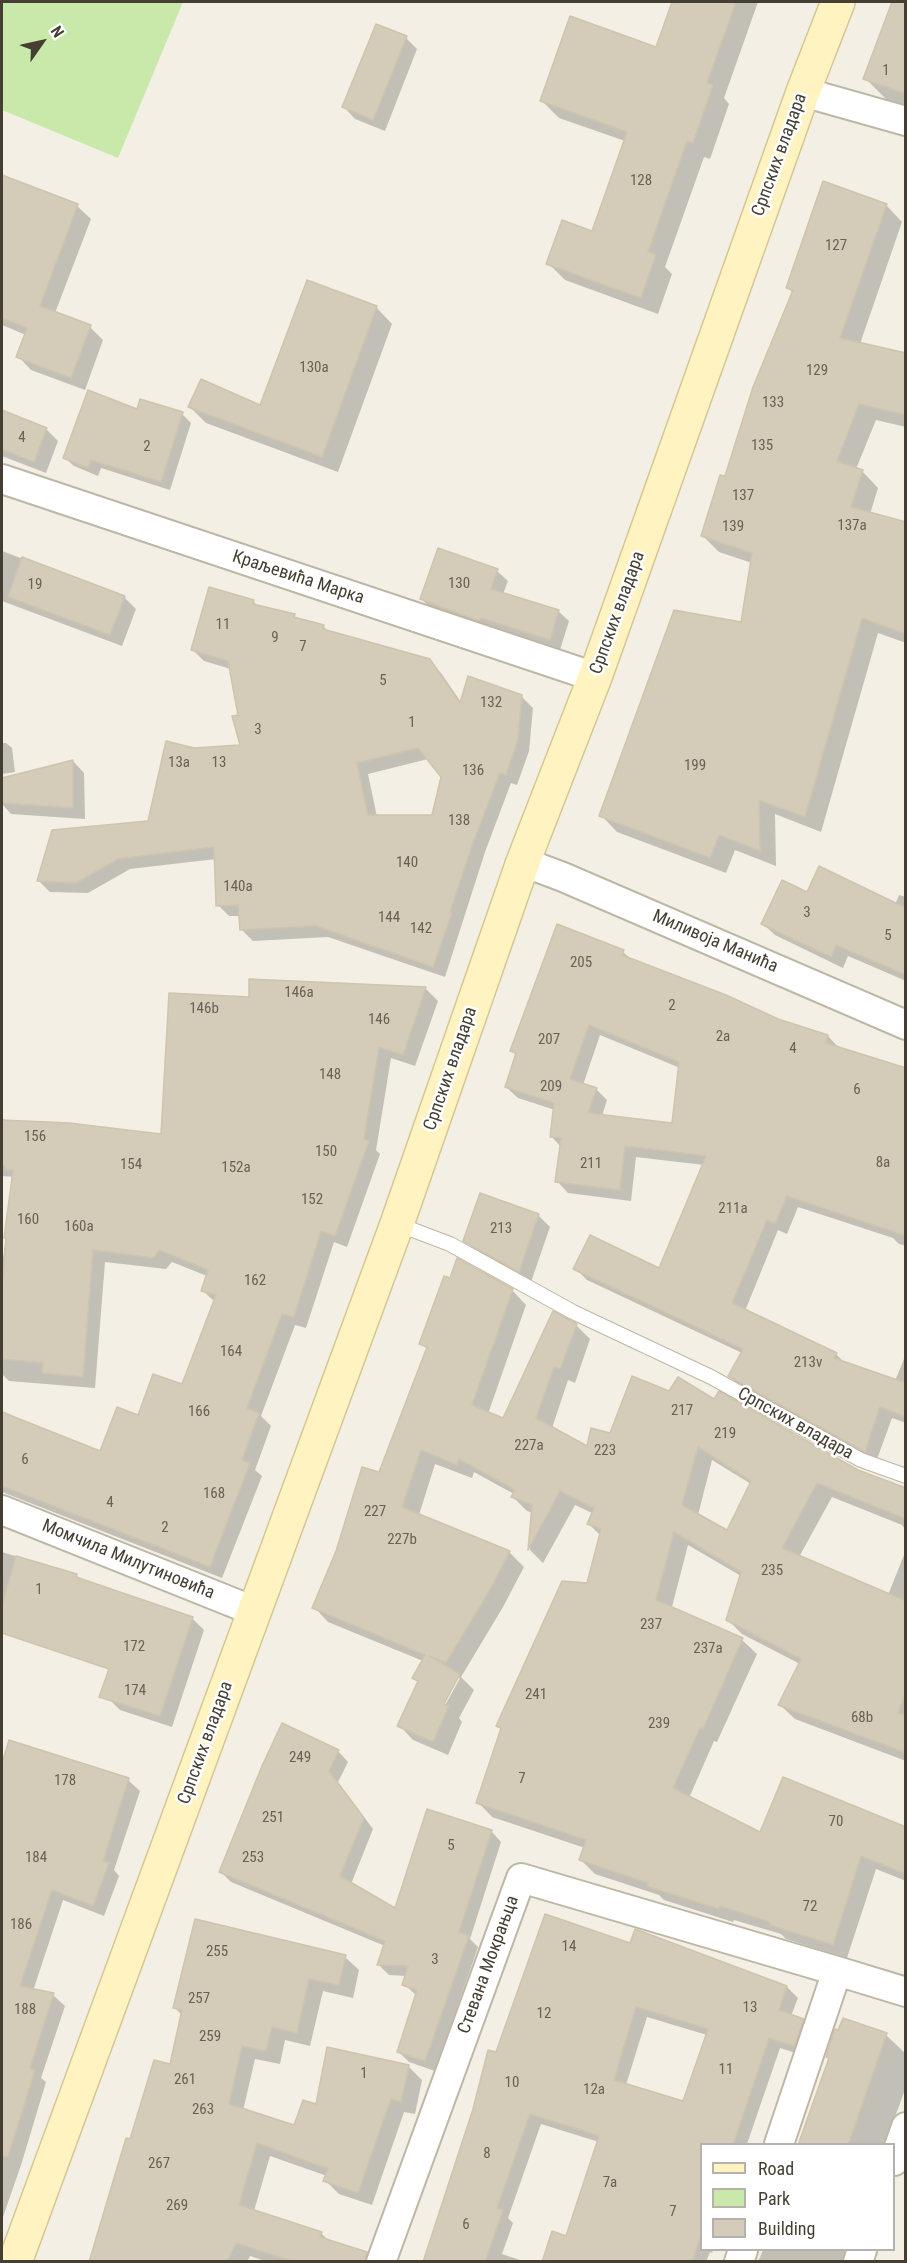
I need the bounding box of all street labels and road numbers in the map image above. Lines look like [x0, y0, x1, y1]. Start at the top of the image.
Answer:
street label: Српских владара [748, 91, 812, 219]
street label: Краљевића Марка [229, 547, 367, 609]
street label: Српских владара [586, 549, 650, 677]
street label: Миливоја Манића [649, 906, 781, 978]
street label: Српских владара [420, 1004, 482, 1134]
street label: Српских владара [733, 1383, 857, 1465]
street label: Момчила Милутиновића [39, 1515, 217, 1605]
street label: Српских владара [174, 1679, 238, 1807]
street label: Стевана Мокрањца [454, 1893, 524, 2037]

